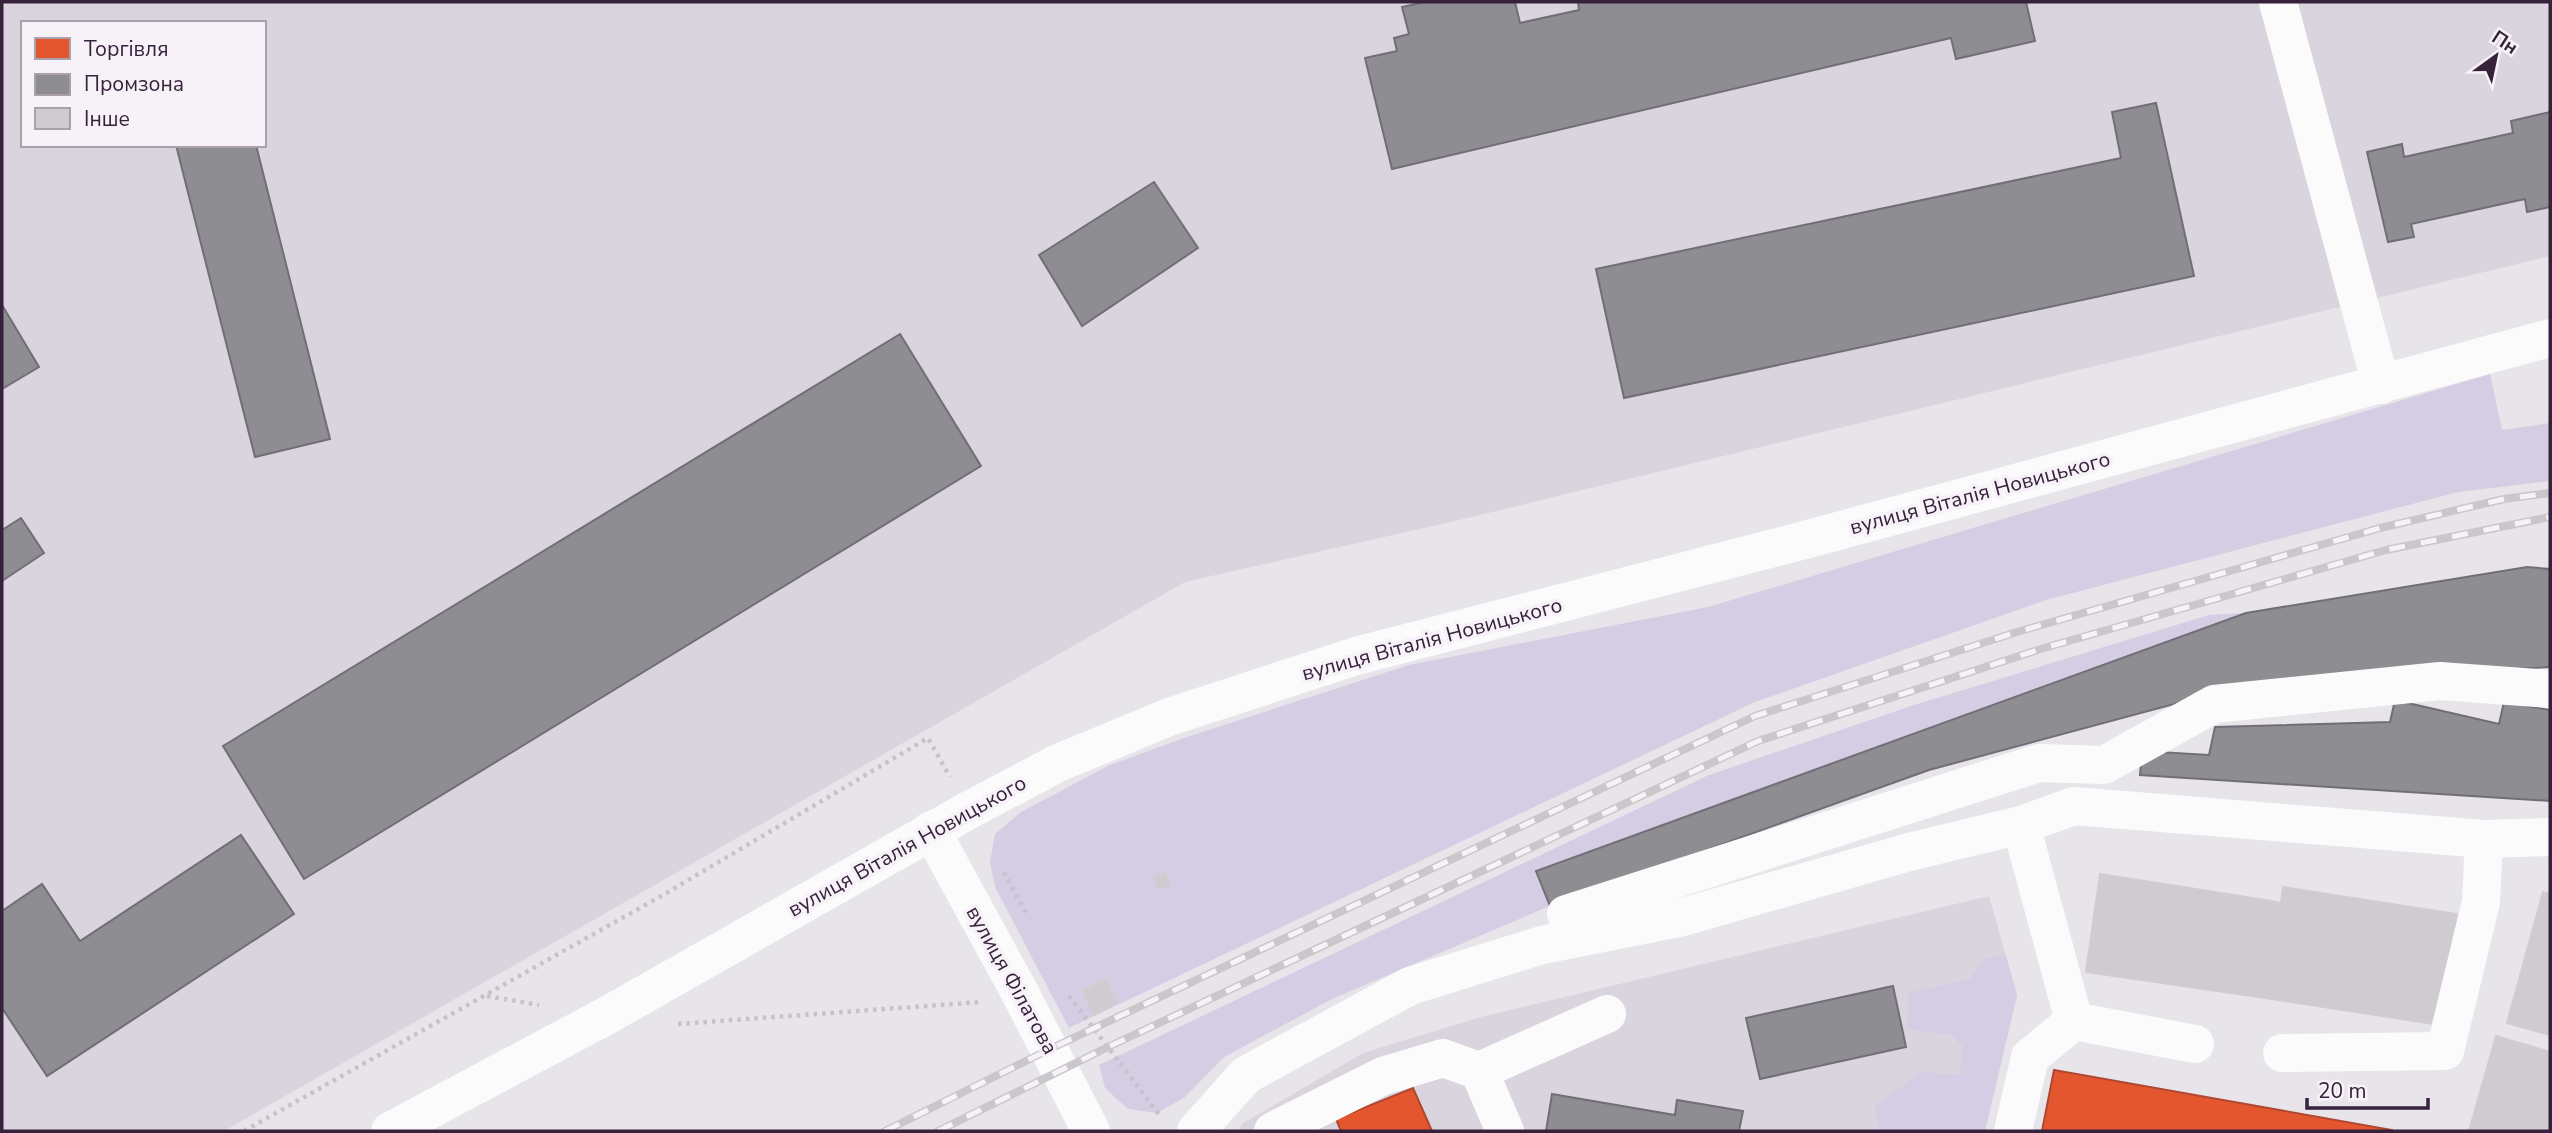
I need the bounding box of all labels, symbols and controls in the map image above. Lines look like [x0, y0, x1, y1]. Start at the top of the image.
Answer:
legend [21, 21, 266, 147]
north arrow [2461, 21, 2531, 91]
text: Пн [2487, 25, 2523, 61]
text: Торгівля [84, 35, 168, 63]
text: Промзона [84, 70, 184, 98]
text: Інше [84, 105, 130, 133]
street label: вулиця Віталія Новицького [1847, 445, 2113, 541]
street label: вулиця Віталія Новицького [1299, 591, 1565, 687]
street label: вулиця Віталія Новицького [783, 769, 1031, 923]
street label: вулиця Філатова [960, 901, 1064, 1059]
scale bar [2307, 1066, 2428, 1110]
text: 20 m [2318, 1077, 2367, 1105]

